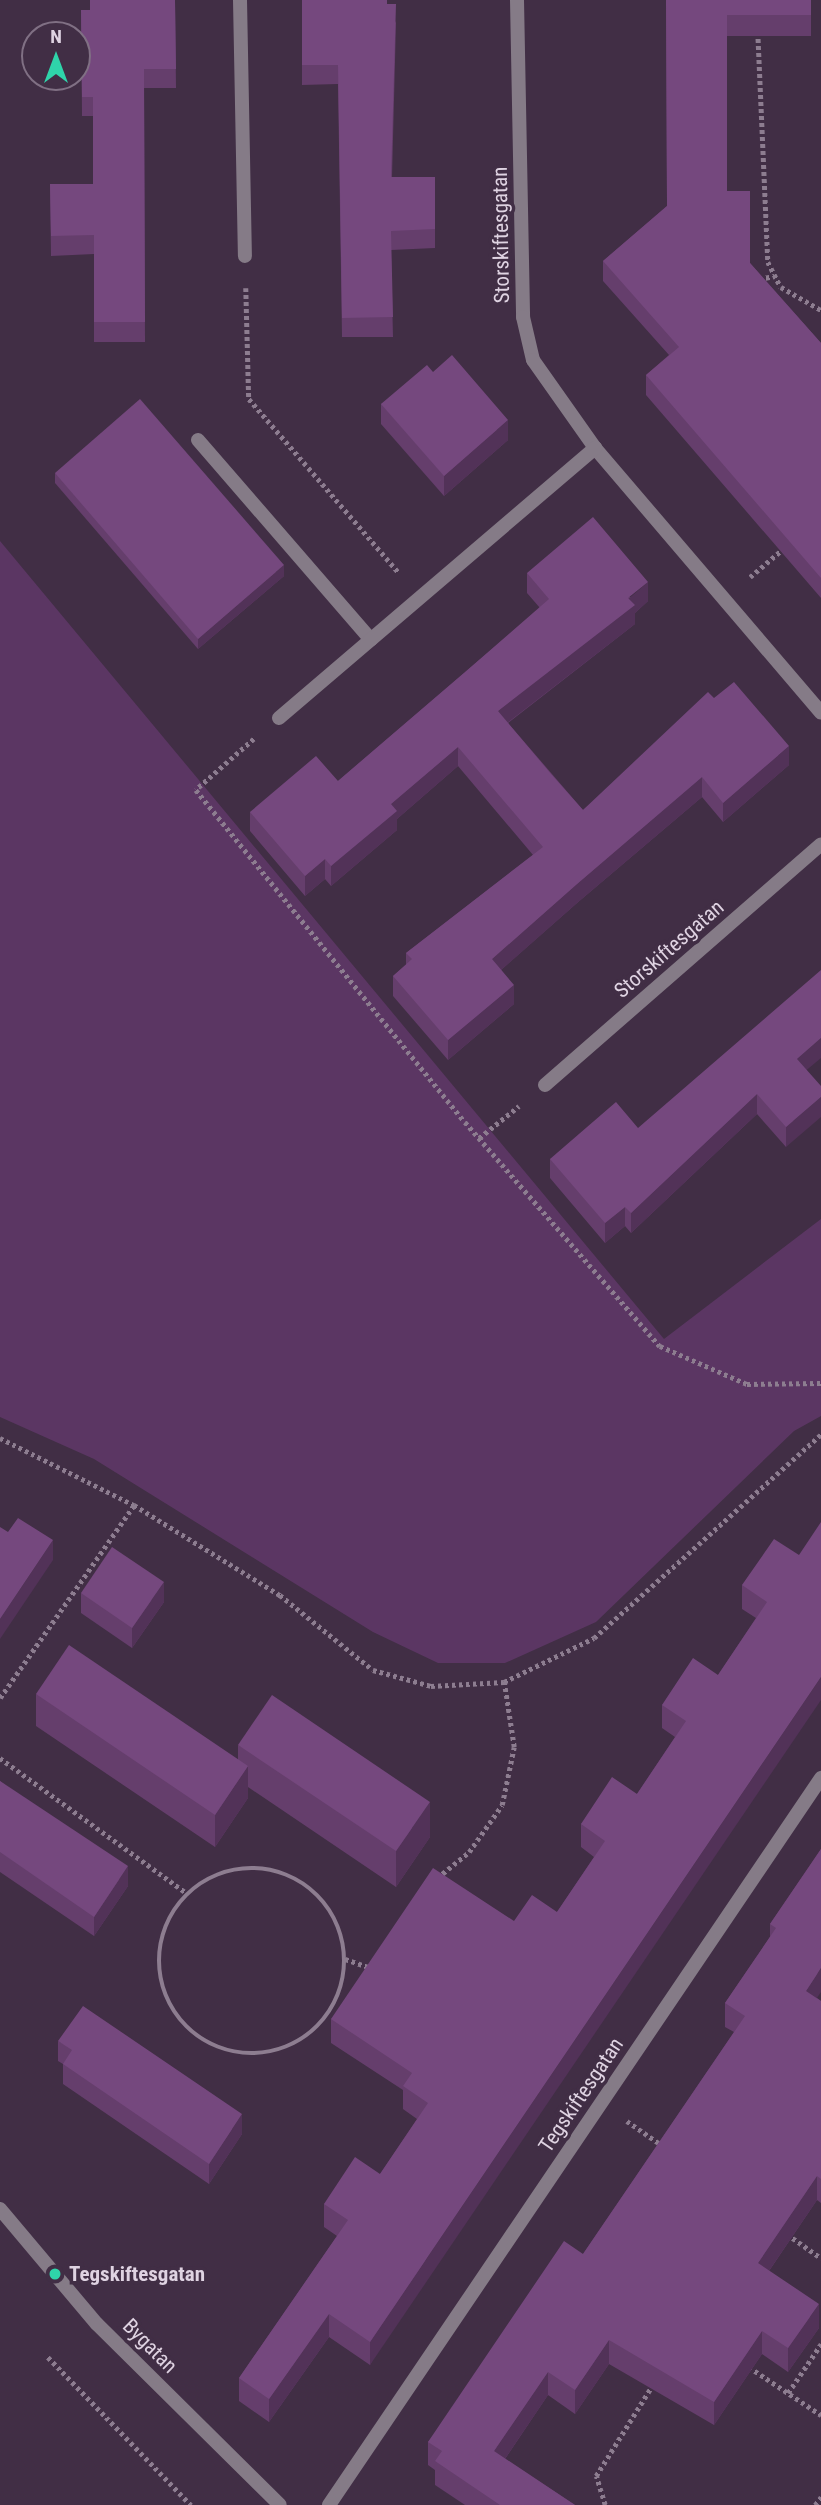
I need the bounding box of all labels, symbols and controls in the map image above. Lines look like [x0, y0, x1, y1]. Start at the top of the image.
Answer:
north arrow [21, 21, 91, 91]
text: N [50, 25, 62, 48]
street label: Storskiftesgatan [487, 166, 515, 304]
street label: Storskiftesgatan [609, 895, 729, 1003]
street label: Tegskiftesgatan [533, 2033, 629, 2157]
place label: Tegskiftesgatan [69, 2261, 205, 2287]
marker: Tegskiftesgatan [47, 2266, 63, 2282]
street label: Bygatan [117, 2313, 183, 2379]

